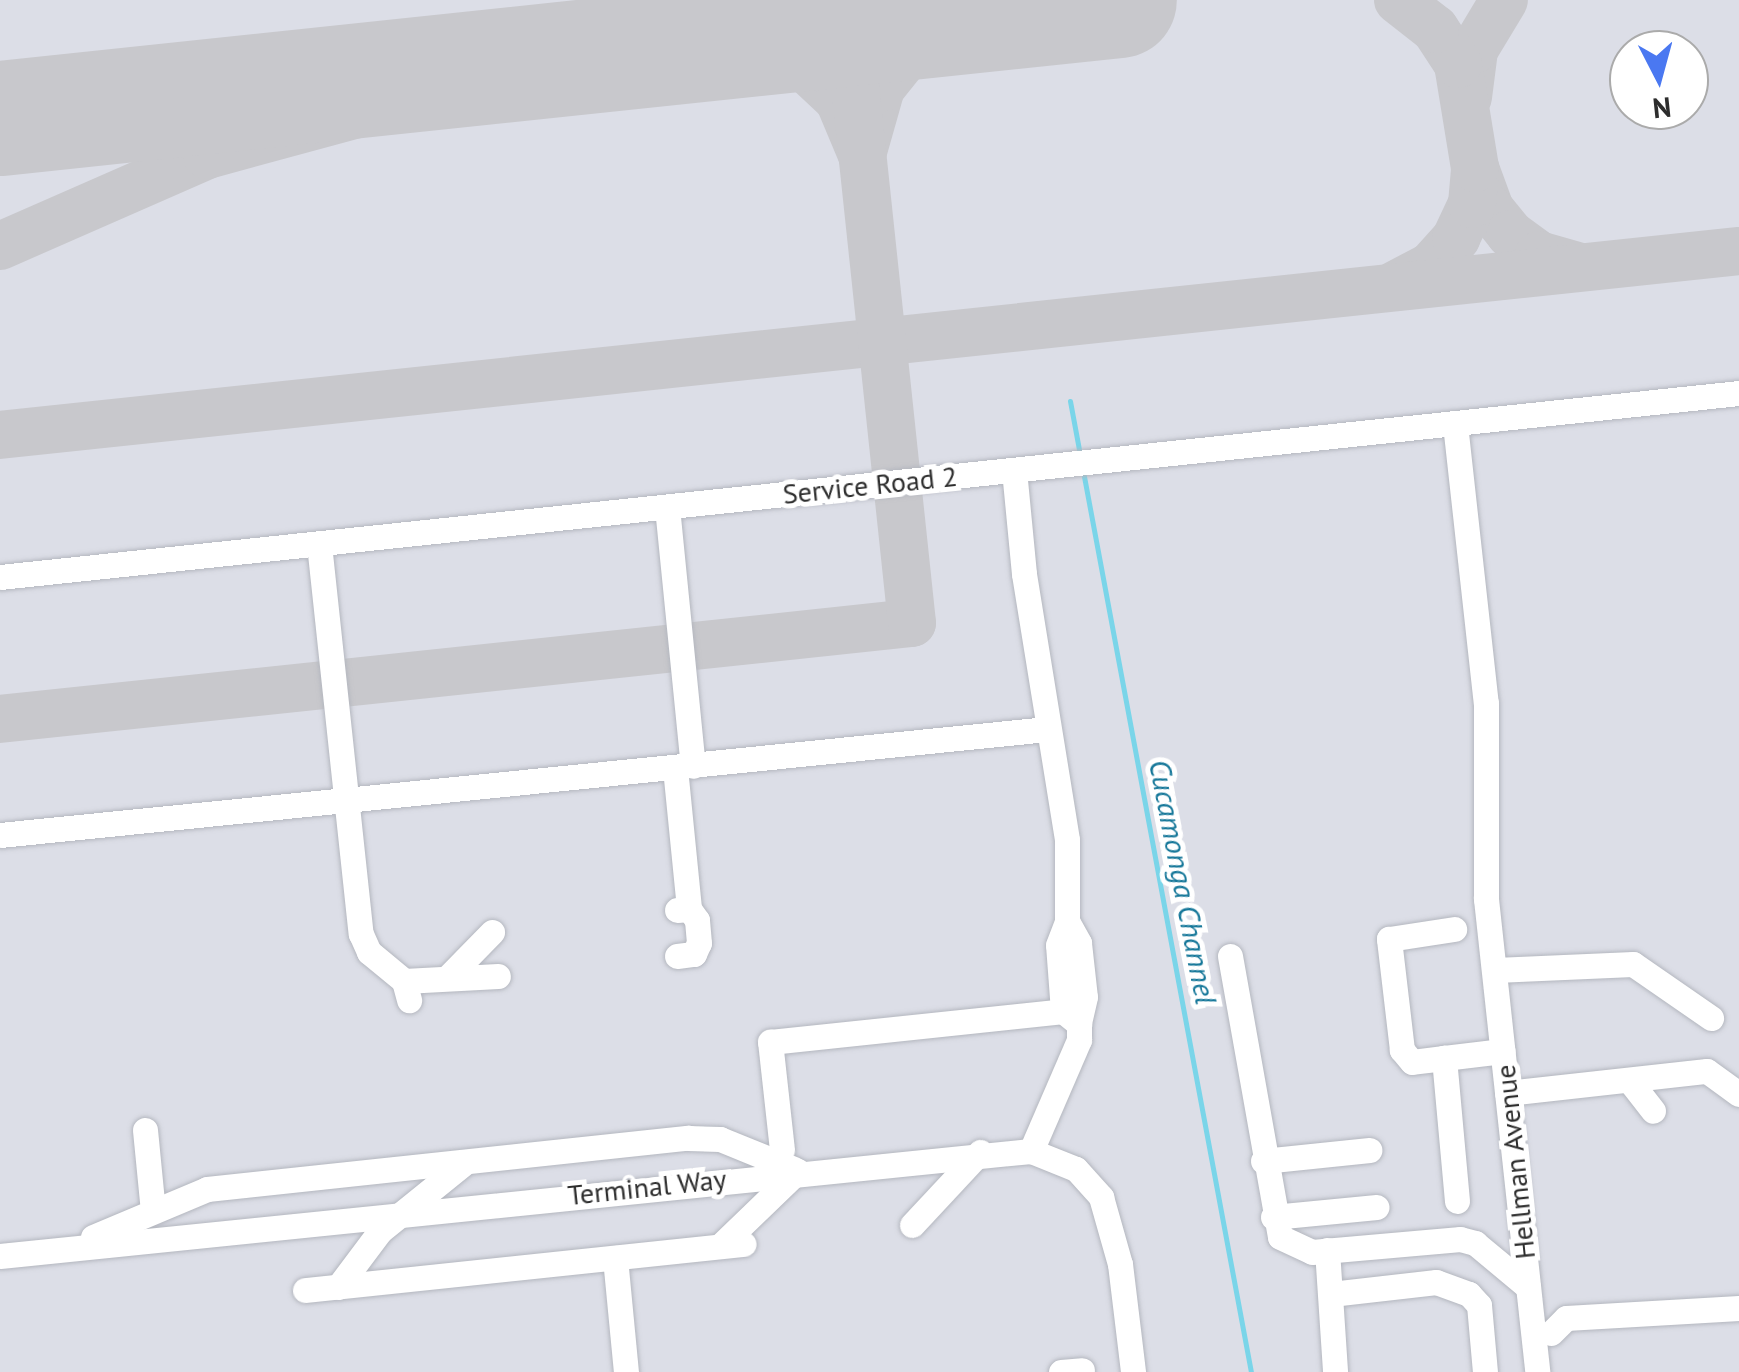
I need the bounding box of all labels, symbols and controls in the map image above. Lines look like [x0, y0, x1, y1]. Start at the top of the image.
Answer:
north arrow [1609, 30, 1709, 130]
text: N [1651, 89, 1673, 128]
street label: Service Road 2 [781, 459, 959, 511]
water label: Cucamonga Channel [1142, 757, 1224, 1007]
street label: Hellman Avenue [1488, 1063, 1542, 1261]
street label: Terminal Way [566, 1162, 728, 1212]

